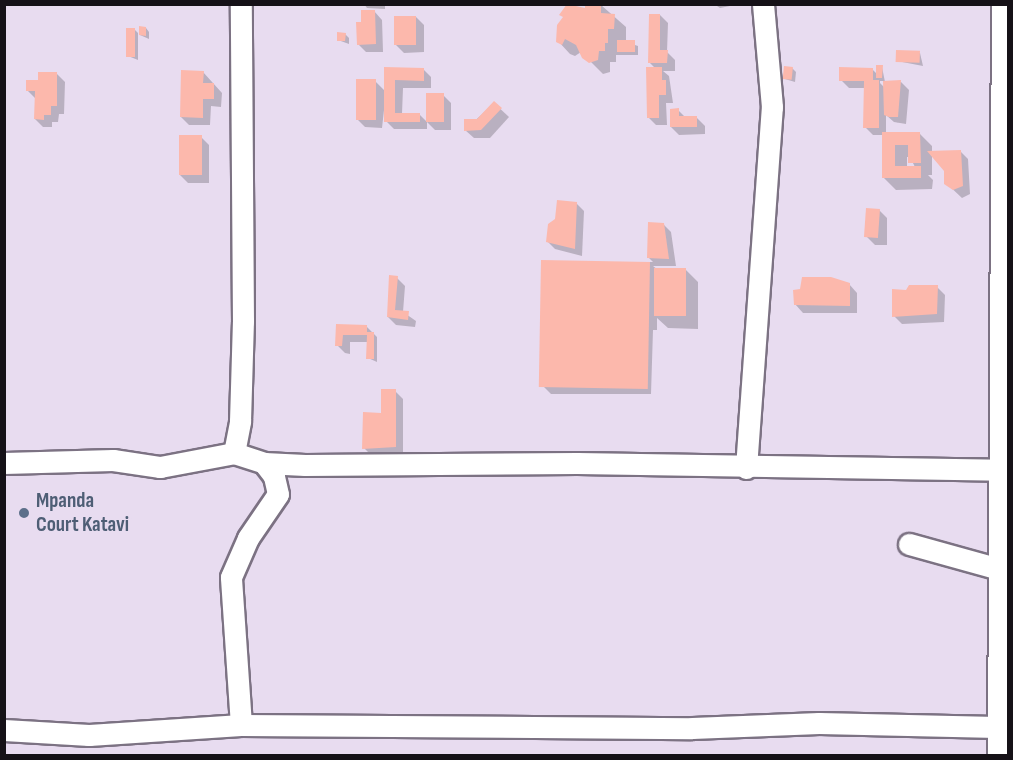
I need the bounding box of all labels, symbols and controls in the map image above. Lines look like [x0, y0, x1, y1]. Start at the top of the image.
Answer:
place label: Mpanda Court Katavi [36, 488, 129, 538]
marker: Mpanda Court Katavi [17, 506, 31, 520]

